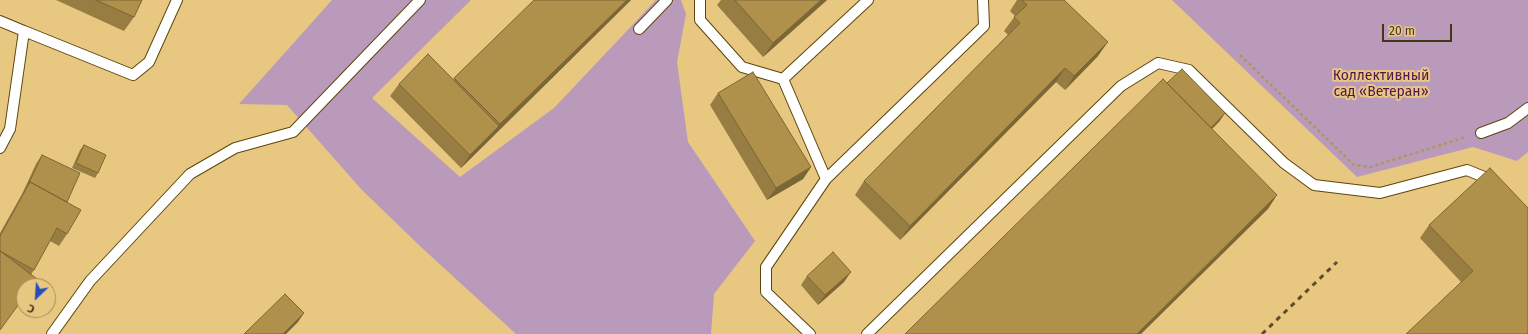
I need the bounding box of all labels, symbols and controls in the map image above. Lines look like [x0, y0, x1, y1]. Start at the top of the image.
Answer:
scale bar [1384, 16, 1454, 42]
text: 20 m [1389, 24, 1415, 38]
park label: Коллективный сад «Ветеран» [1333, 68, 1429, 100]
north arrow [16, 278, 56, 318]
text: С [26, 301, 37, 316]

